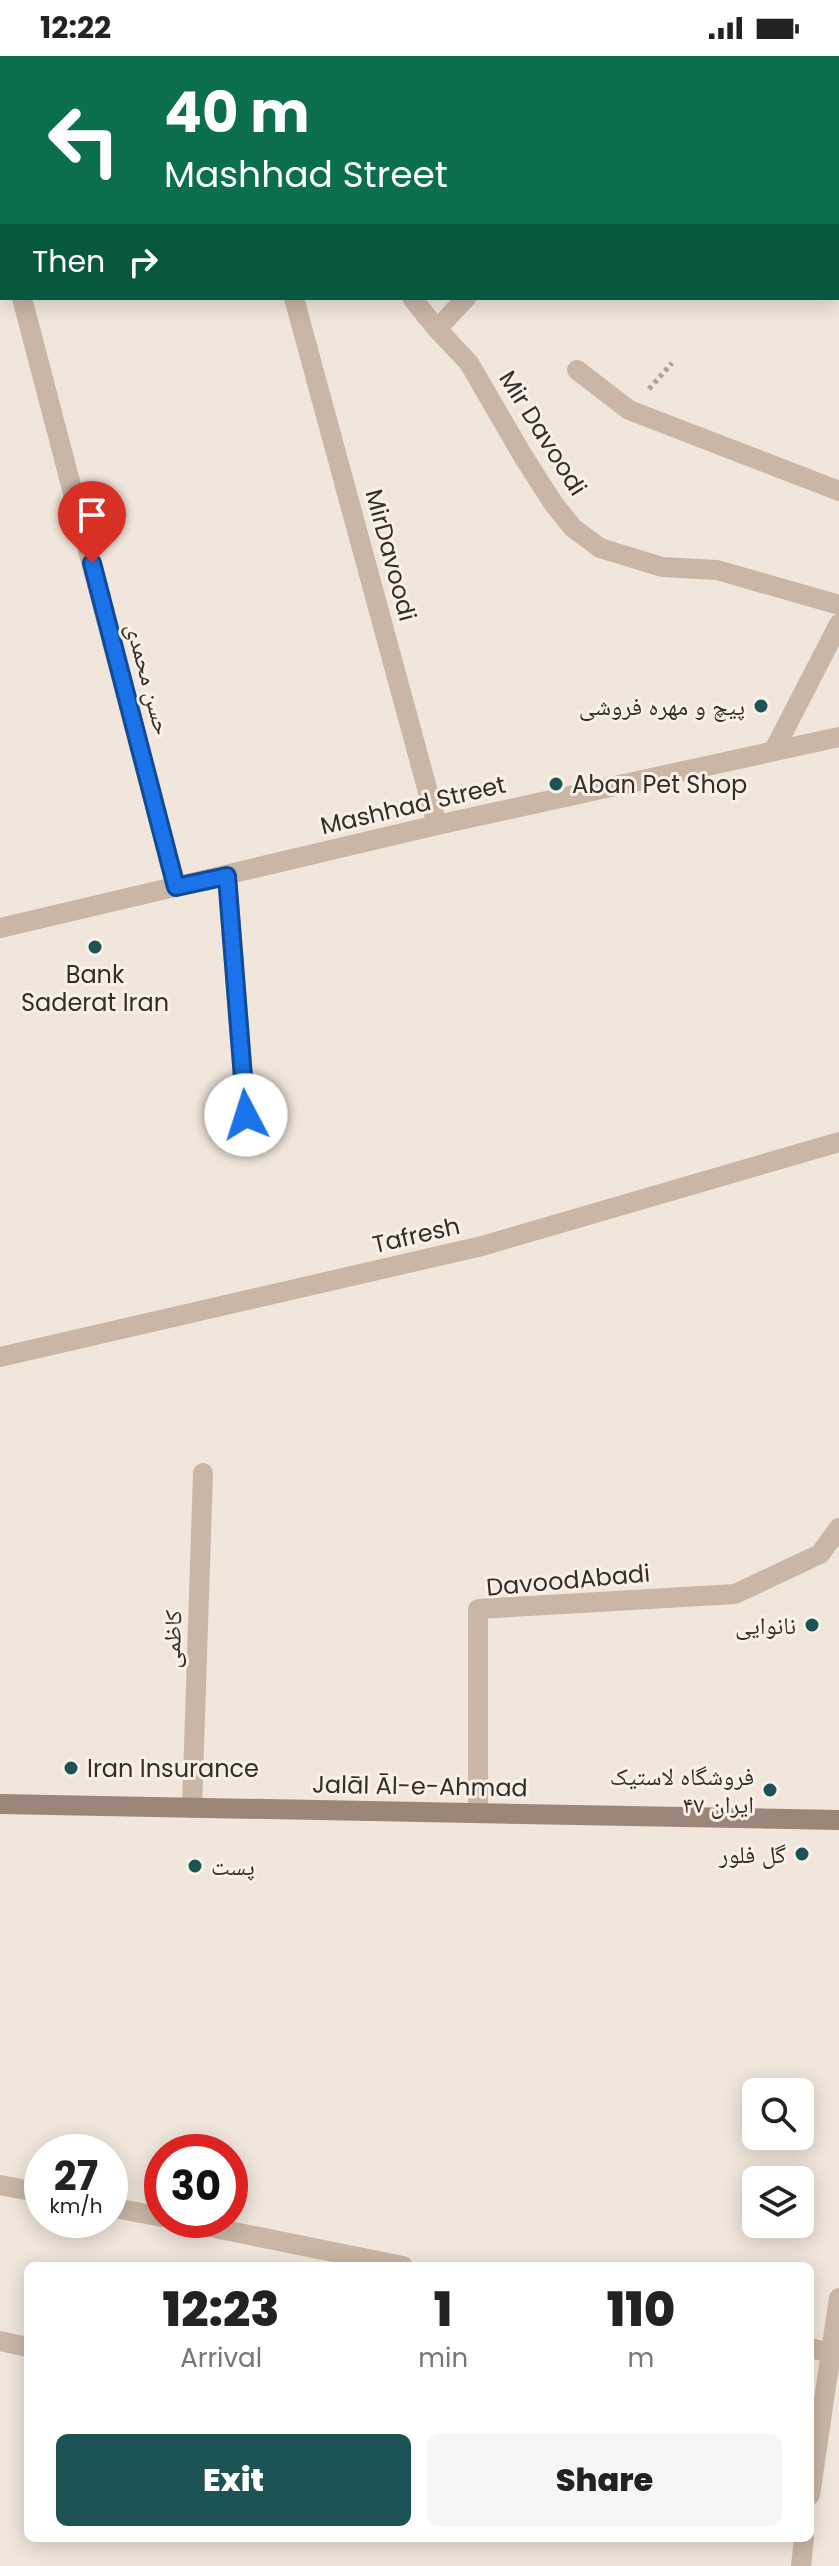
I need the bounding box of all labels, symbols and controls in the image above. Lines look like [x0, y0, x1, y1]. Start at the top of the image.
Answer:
text: 12:22 [40, 6, 111, 49]
text: 40 m [164, 73, 310, 152]
icon: left [32, 88, 136, 192]
text: Mashhad Street [164, 149, 448, 200]
text: Then [32, 240, 105, 283]
icon: right [121, 240, 165, 284]
street label: Mir Davoodi [492, 364, 594, 502]
pin [58, 481, 126, 563]
street label: MirDavoodi [358, 486, 424, 624]
icon: arrive [70, 493, 114, 537]
street label: حسن محمدی [118, 619, 180, 739]
place label: پیچ و مهره فروشی [579, 690, 745, 723]
marker: پیچ و مهره فروشی [752, 697, 770, 715]
street label: Mashhad Street [317, 768, 509, 842]
place label: Aban Pet Shop [572, 768, 747, 801]
marker: Aban Pet Shop [547, 775, 565, 793]
marker: Bank Saderat Iran [86, 938, 104, 956]
place label: Bank Saderat Iran [21, 958, 169, 1019]
position arrow [204, 1073, 288, 1157]
street label: Tafresh [369, 1209, 463, 1261]
street label: DavoodAbadi [485, 1556, 651, 1604]
street label: کاظمی [154, 1609, 190, 1669]
place label: نانوایی [735, 1609, 796, 1642]
marker: نانوایی [803, 1616, 821, 1634]
place label: Iran Insurance [87, 1752, 259, 1785]
marker: Iran Insurance [62, 1759, 80, 1777]
place label: فروشگاه لاستیک ایران ۴۷ [610, 1760, 754, 1821]
street label: Jalāl Āl-e-Ahmad [312, 1768, 528, 1804]
marker: فروشگاه لاستیک ایران ۴۷ [761, 1781, 779, 1799]
place label: گل فلور [718, 1838, 786, 1871]
marker: گل فلور [793, 1845, 811, 1863]
place label: پست [211, 1850, 255, 1883]
marker: پست [186, 1857, 204, 1875]
map controls [742, 2078, 814, 2238]
button: search [742, 2078, 814, 2150]
speed limit sign: 30 [144, 2134, 248, 2238]
text: 27 [54, 2148, 98, 2204]
button: layers [742, 2166, 814, 2238]
text: km/h [49, 2192, 103, 2220]
text: 12:23 [163, 2276, 280, 2343]
text: 1 [434, 2276, 452, 2343]
text: 110 [607, 2276, 675, 2343]
text: Arrival [180, 2340, 262, 2376]
text: min [418, 2340, 468, 2376]
text: m [628, 2340, 654, 2376]
button: Exit [56, 2434, 411, 2526]
button: Share [427, 2434, 782, 2526]

